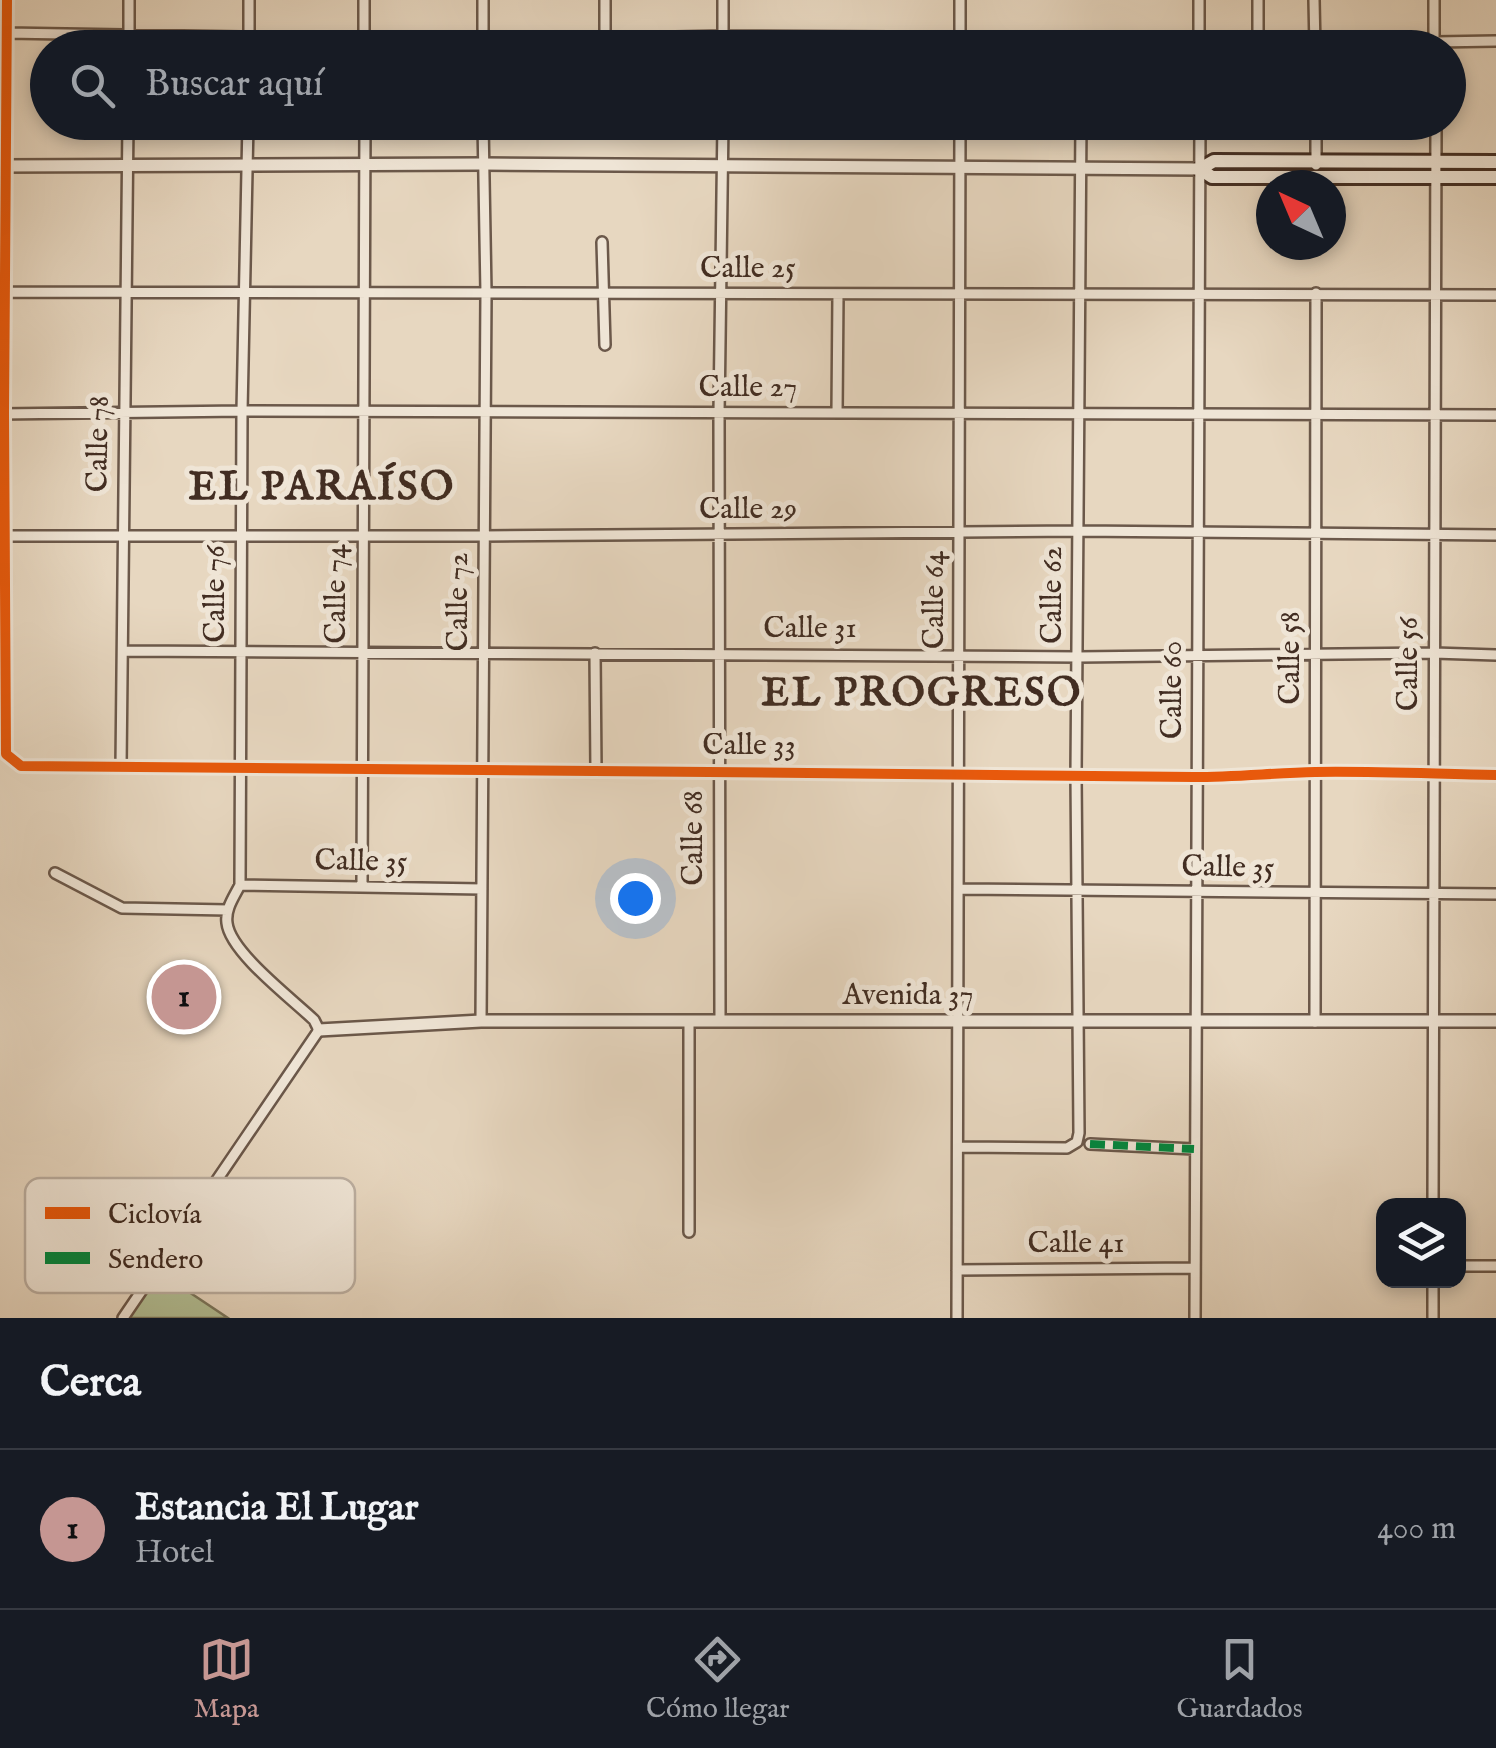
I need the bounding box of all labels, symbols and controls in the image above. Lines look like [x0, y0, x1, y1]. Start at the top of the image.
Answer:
search box [30, 30, 1466, 140]
icon: search [65, 58, 120, 113]
text: Buscar aquí [145, 61, 323, 109]
north arrow [1256, 170, 1346, 260]
street label: Calle 25 [700, 250, 796, 288]
street label: Calle 27 [699, 369, 797, 407]
street label: Calle 78 [79, 395, 119, 493]
district label: EL PARAÍSO [188, 461, 456, 514]
street label: Calle 29 [699, 491, 797, 529]
street label: Calle 76 [197, 544, 235, 643]
street label: Calle 74 [318, 544, 356, 644]
street label: Calle 62 [1034, 546, 1072, 644]
street label: Calle 64 [916, 551, 954, 649]
street label: Calle 72 [440, 552, 478, 652]
street label: Calle 31 [763, 610, 857, 648]
street label: Calle 58 [1272, 611, 1310, 705]
street label: Calle 56 [1390, 615, 1428, 711]
street label: Calle 60 [1154, 641, 1192, 739]
district label: EL PROGRESO [761, 669, 1083, 720]
street label: Calle 33 [702, 727, 796, 765]
street label: Calle 68 [675, 790, 713, 886]
street label: Calle 35 [314, 842, 408, 882]
street label: Calle 35 [1181, 848, 1275, 888]
your location [610, 873, 661, 924]
pin: 1 [152, 960, 216, 1034]
street label: Avenida 37 [841, 977, 974, 1015]
legend [25, 1178, 355, 1293]
text: Ciclovía [108, 1198, 203, 1233]
map controls [1376, 1198, 1466, 1288]
button: layers [1376, 1198, 1466, 1288]
street label: Calle 41 [1028, 1225, 1124, 1263]
text: Sendero [108, 1243, 203, 1278]
text: Cerca [40, 1357, 141, 1410]
text: Estancia El Lugar [135, 1485, 418, 1533]
text: 1 [67, 1509, 78, 1550]
text: 400 m [1377, 1509, 1456, 1550]
text: Hotel [135, 1533, 214, 1574]
tab: Mapa [193, 1632, 259, 1727]
tab: Cómo llegar [646, 1632, 790, 1727]
tab: Guardados [1176, 1632, 1303, 1727]

